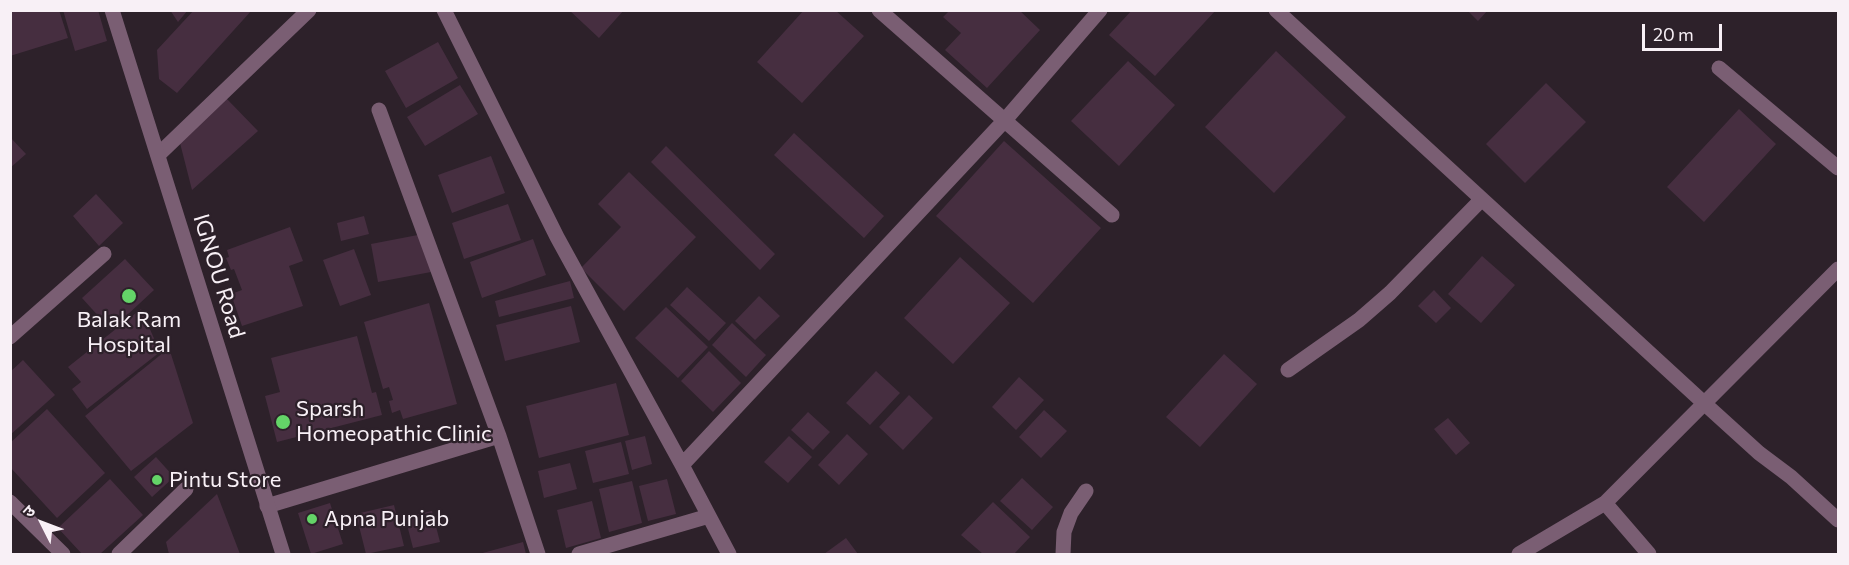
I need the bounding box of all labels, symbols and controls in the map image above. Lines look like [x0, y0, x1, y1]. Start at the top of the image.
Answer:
scale bar [1645, 12, 1724, 50]
text: 20 m [1653, 23, 1694, 45]
street label: IGNOU Road [188, 211, 250, 341]
marker: Balak Ram Hospital [120, 287, 138, 305]
place label: Balak Ram Hospital [77, 307, 181, 358]
place label: Sparsh Homeopathic Clinic [296, 396, 492, 448]
marker: Sparsh Homeopathic Clinic [274, 413, 292, 431]
place label: Pintu Store [169, 467, 281, 493]
marker: Pintu Store [150, 473, 164, 487]
north arrow [12, 493, 72, 553]
text: उ [18, 501, 38, 520]
place label: Apna Punjab [324, 506, 449, 532]
marker: Apna Punjab [305, 512, 319, 526]

